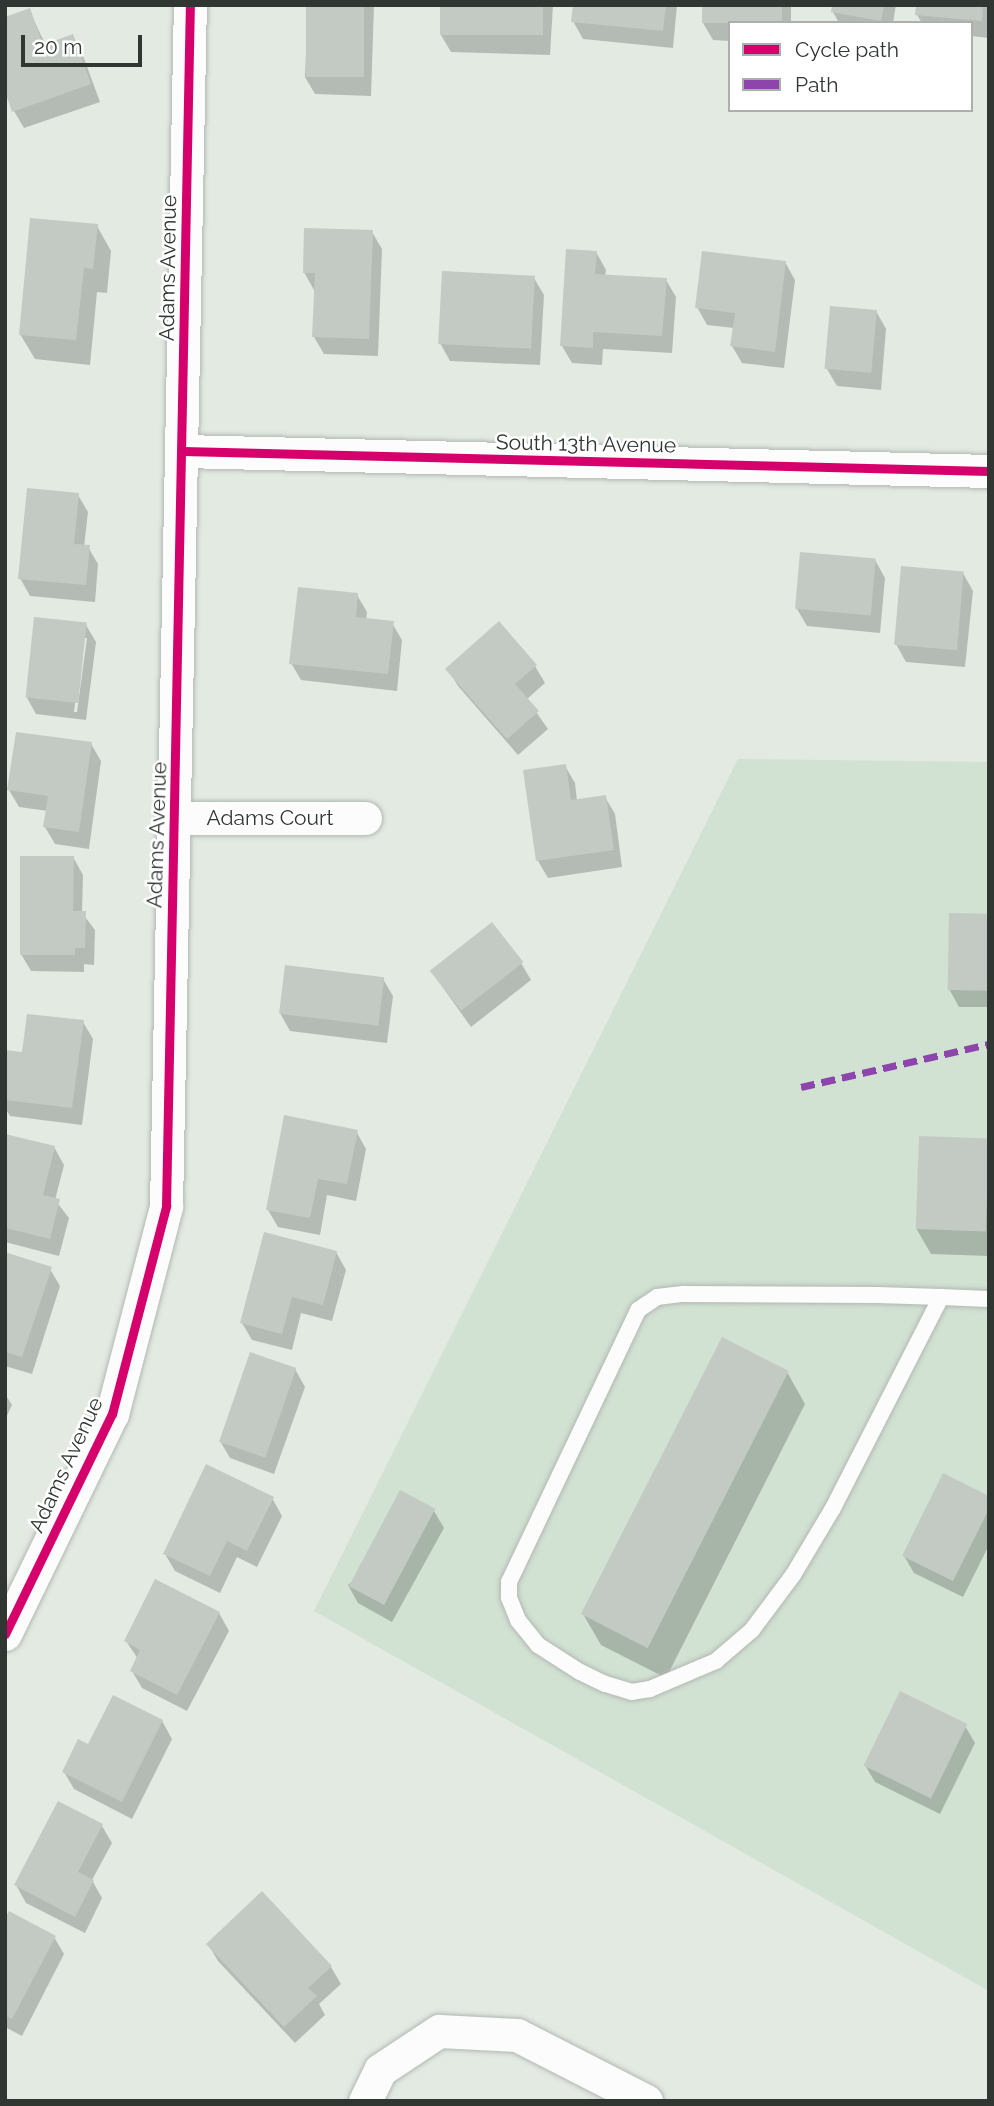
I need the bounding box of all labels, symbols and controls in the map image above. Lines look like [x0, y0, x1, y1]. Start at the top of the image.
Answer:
scale bar [24, 21, 145, 65]
legend [728, 21, 973, 112]
text: 20 m [34, 34, 82, 59]
text: Cycle path [795, 37, 899, 62]
text: Path [795, 72, 839, 97]
street label: Adams Avenue [154, 194, 182, 342]
street label: South 13th Avenue [495, 430, 677, 458]
street label: Adams Avenue [142, 761, 172, 909]
street label: Adams Court [207, 805, 333, 831]
street label: Adams Avenue [24, 1393, 108, 1537]

